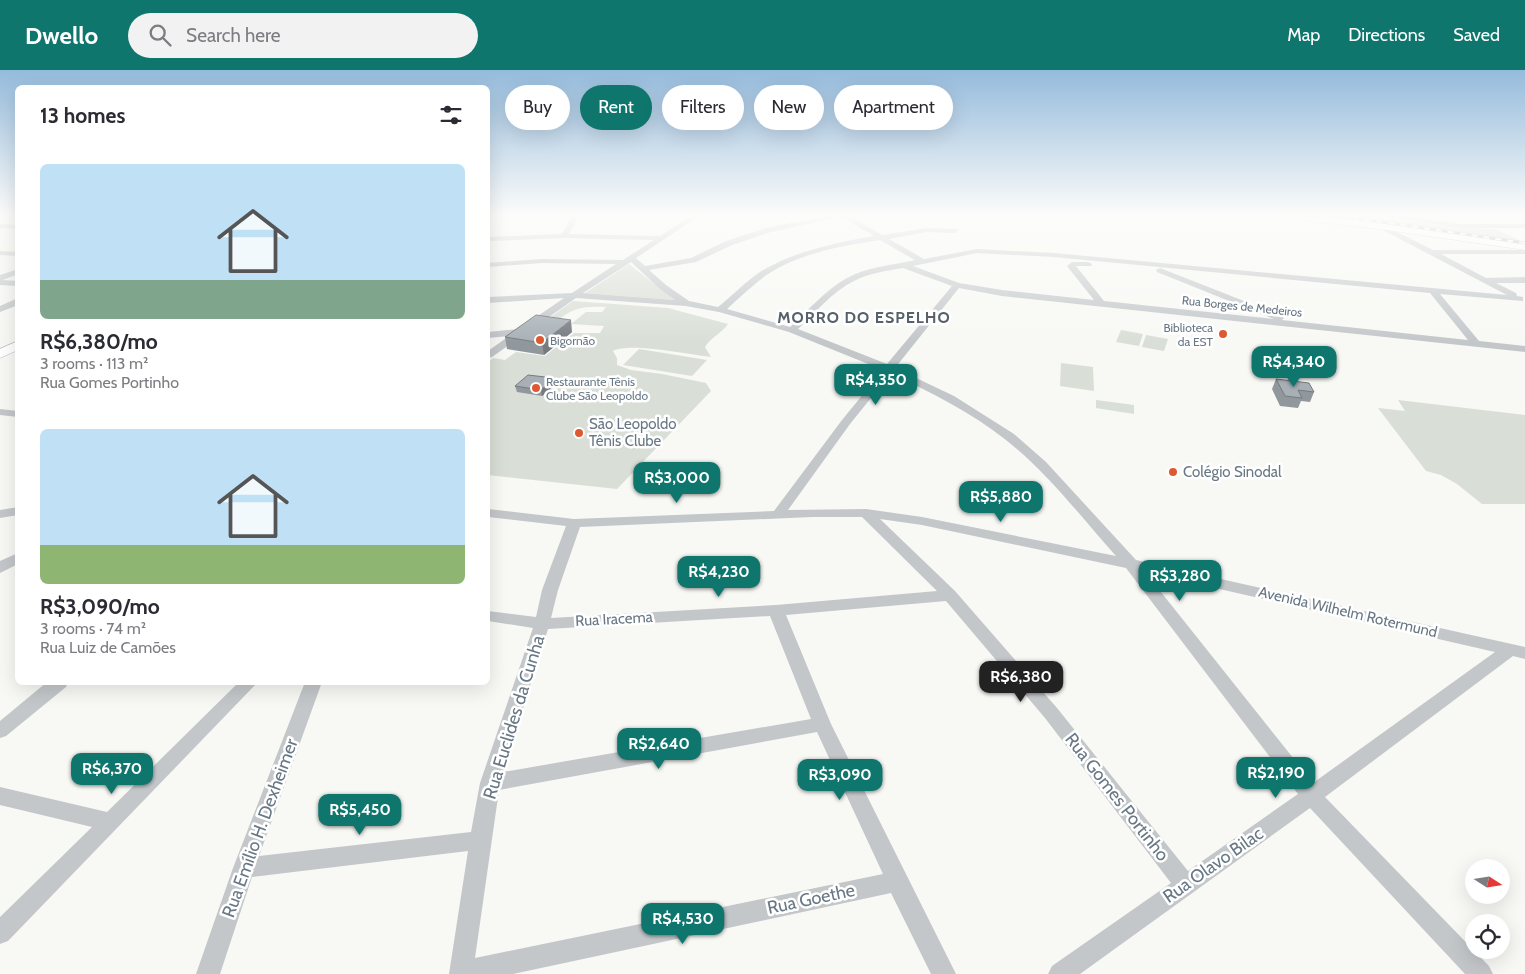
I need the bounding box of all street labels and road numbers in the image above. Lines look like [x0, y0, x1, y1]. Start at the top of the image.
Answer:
street label: Rua Borges de Medeiros [1181, 292, 1303, 320]
street label: Avenida Wilhelm Rotermund [1257, 583, 1439, 641]
street label: Rua Iracema [575, 608, 654, 630]
street label: Rua Euclides da Cunha [479, 632, 549, 802]
street label: Rua Gomes Portinho [1060, 729, 1174, 865]
street label: Rua Emílio H. Dexheimer [217, 735, 303, 920]
street label: Rua Olavo Bilac [1159, 822, 1267, 908]
street label: Rua Goethe [765, 879, 857, 919]

